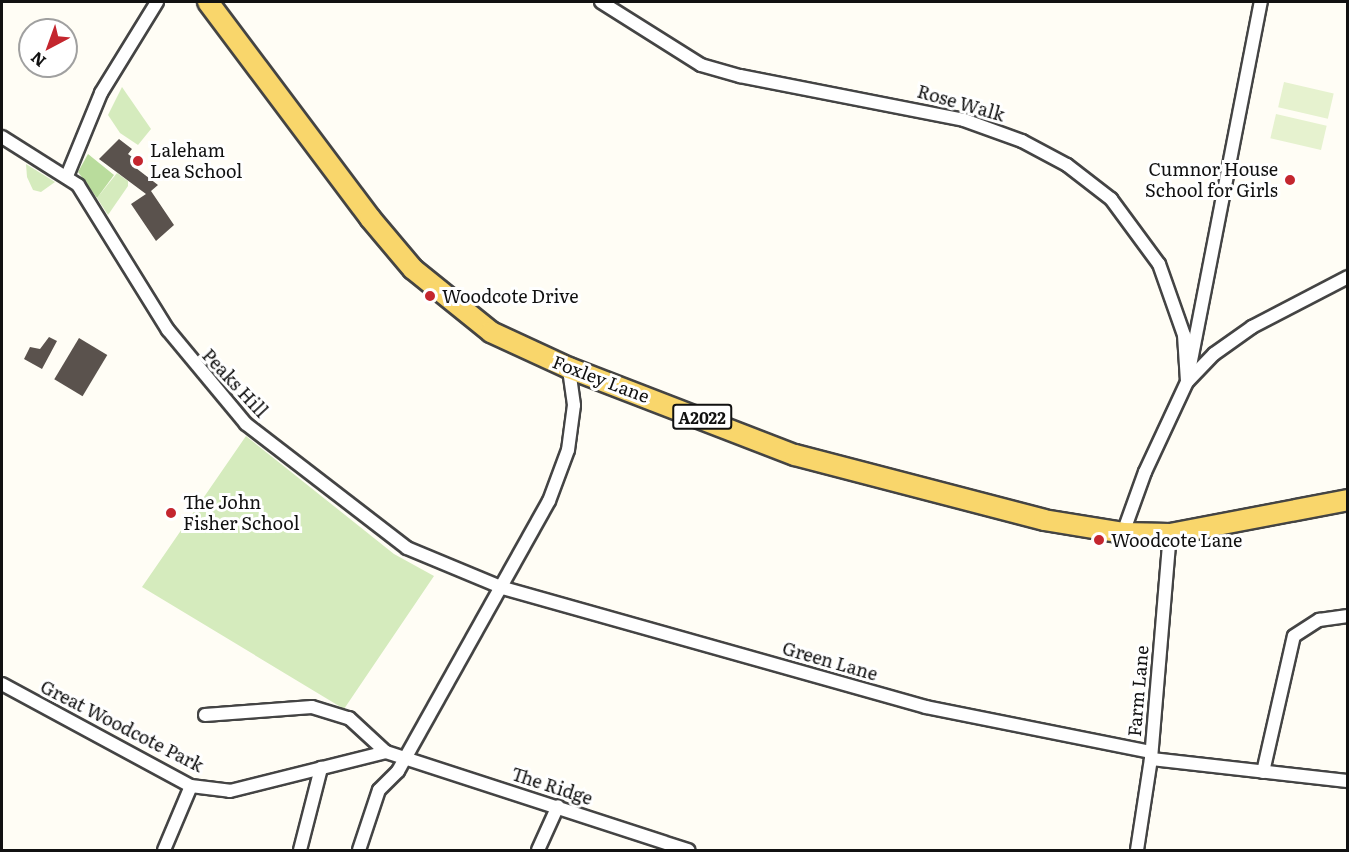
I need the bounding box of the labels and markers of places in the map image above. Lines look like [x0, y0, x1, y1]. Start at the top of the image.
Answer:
place label: Laleham Lea School [150, 140, 242, 182]
marker: Laleham Lea School [131, 154, 145, 168]
place label: Cumnor House School for Girls [1145, 159, 1278, 201]
marker: Cumnor House School for Girls [1283, 173, 1297, 187]
place label: Woodcote Drive [442, 285, 579, 307]
marker: Woodcote Drive [423, 289, 437, 303]
place label: The John Fisher School [183, 492, 299, 534]
marker: The John Fisher School [164, 506, 178, 520]
place label: Woodcote Lane [1111, 529, 1242, 551]
marker: Woodcote Lane [1092, 533, 1106, 547]

